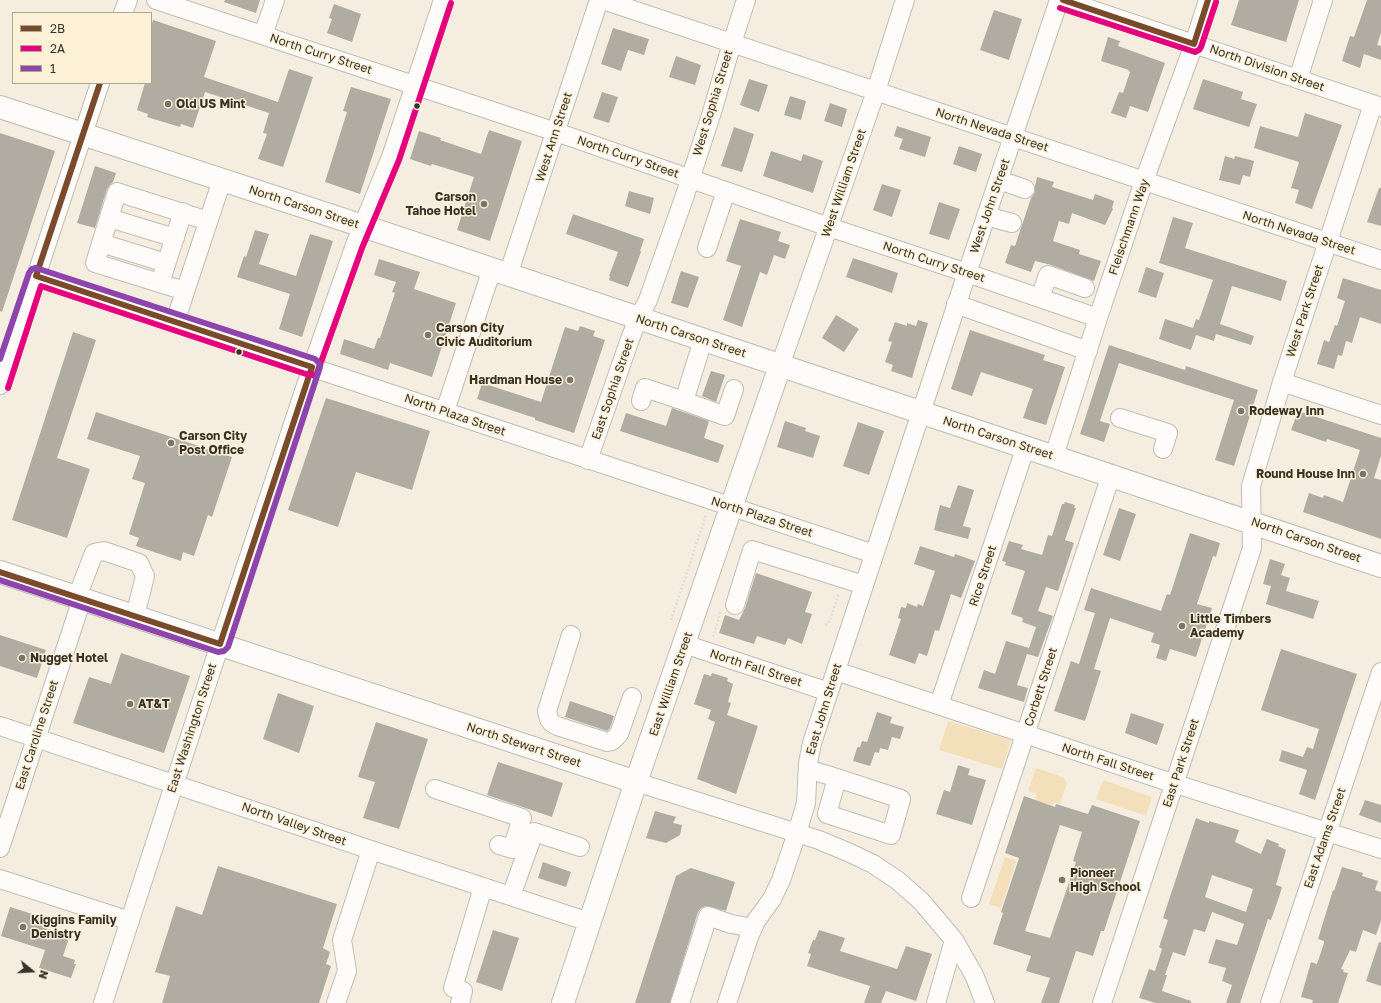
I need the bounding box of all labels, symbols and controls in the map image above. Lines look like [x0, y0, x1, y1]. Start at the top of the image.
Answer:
legend [12, 12, 152, 84]
text: 2B [50, 21, 65, 36]
street label: North Curry Street [268, 31, 374, 77]
text: 2A [50, 41, 65, 56]
street label: North Division Street [1208, 42, 1326, 94]
street label: West Sophia Street [690, 48, 736, 158]
text: 1 [50, 61, 56, 76]
street label: West Ann Street [533, 90, 575, 184]
place label: Old US Mint [176, 97, 245, 111]
marker: Old US Mint [163, 99, 173, 109]
unlabelled marker [412, 101, 422, 111]
street label: North Nevada Street [934, 105, 1050, 155]
street label: West William Street [819, 127, 869, 239]
street label: North Curry Street [575, 133, 681, 181]
street label: West John Street [967, 157, 1013, 255]
street label: Fleischmann Way [1106, 177, 1152, 277]
street label: North Carson Street [247, 182, 361, 232]
place label: Carson Tahoe Hotel [406, 190, 476, 218]
marker: Carson Tahoe Hotel [479, 199, 489, 209]
street label: North Nevada Street [1241, 208, 1357, 258]
street label: North Curry Street [881, 239, 987, 285]
street label: West Park Street [1283, 263, 1327, 359]
street label: North Carson Street [634, 311, 748, 361]
place label: Carson City Civic Auditorium [436, 321, 532, 349]
marker: Carson City Civic Auditorium [423, 330, 433, 340]
street label: East Sophia Street [589, 336, 637, 442]
unlabelled marker [234, 347, 244, 357]
place label: Hardman House [469, 373, 562, 387]
marker: Hardman House [565, 375, 575, 385]
street label: North Plaza Street [402, 391, 508, 439]
place label: Rodeway Inn [1249, 404, 1324, 418]
marker: Rodeway Inn [1236, 406, 1246, 416]
street label: North Carson Street [941, 413, 1055, 463]
place label: Carson City Post Office [179, 429, 247, 457]
marker: Carson City Post Office [166, 438, 176, 448]
place label: Round House Inn [1256, 467, 1355, 481]
marker: Round House Inn [1358, 469, 1368, 479]
street label: North Plaza Street [709, 494, 815, 540]
street label: North Carson Street [1249, 514, 1363, 566]
street label: Rice Street [966, 544, 1000, 608]
place label: Little Timbers Academy [1190, 612, 1271, 640]
marker: Little Timbers Academy [1177, 621, 1187, 631]
street label: East William Street [646, 630, 696, 738]
street label: North Fall Street [708, 646, 804, 690]
street label: Corbett Street [1021, 646, 1061, 728]
place label: Nugget Hotel [30, 651, 108, 665]
marker: Nugget Hotel [17, 653, 27, 663]
street label: East Washington Street [164, 661, 220, 795]
street label: East John Street [803, 661, 845, 757]
street label: East Caroline Street [12, 678, 62, 792]
place label: AT&T [138, 697, 170, 711]
marker: AT&T [125, 699, 135, 709]
street label: East Park Street [1160, 717, 1202, 809]
street label: North Stewart Street [465, 720, 583, 770]
street label: North Fall Street [1060, 740, 1156, 784]
street label: East Adams Street [1301, 786, 1349, 890]
street label: North Valley Street [240, 799, 348, 849]
place label: Pioneer High School [1070, 866, 1141, 894]
marker: Pioneer High School [1057, 875, 1067, 885]
place label: Kiggins Family Denistry [31, 913, 117, 941]
marker: Kiggins Family Denistry [18, 922, 28, 932]
north arrow [12, 951, 52, 991]
text: N [36, 969, 51, 981]

